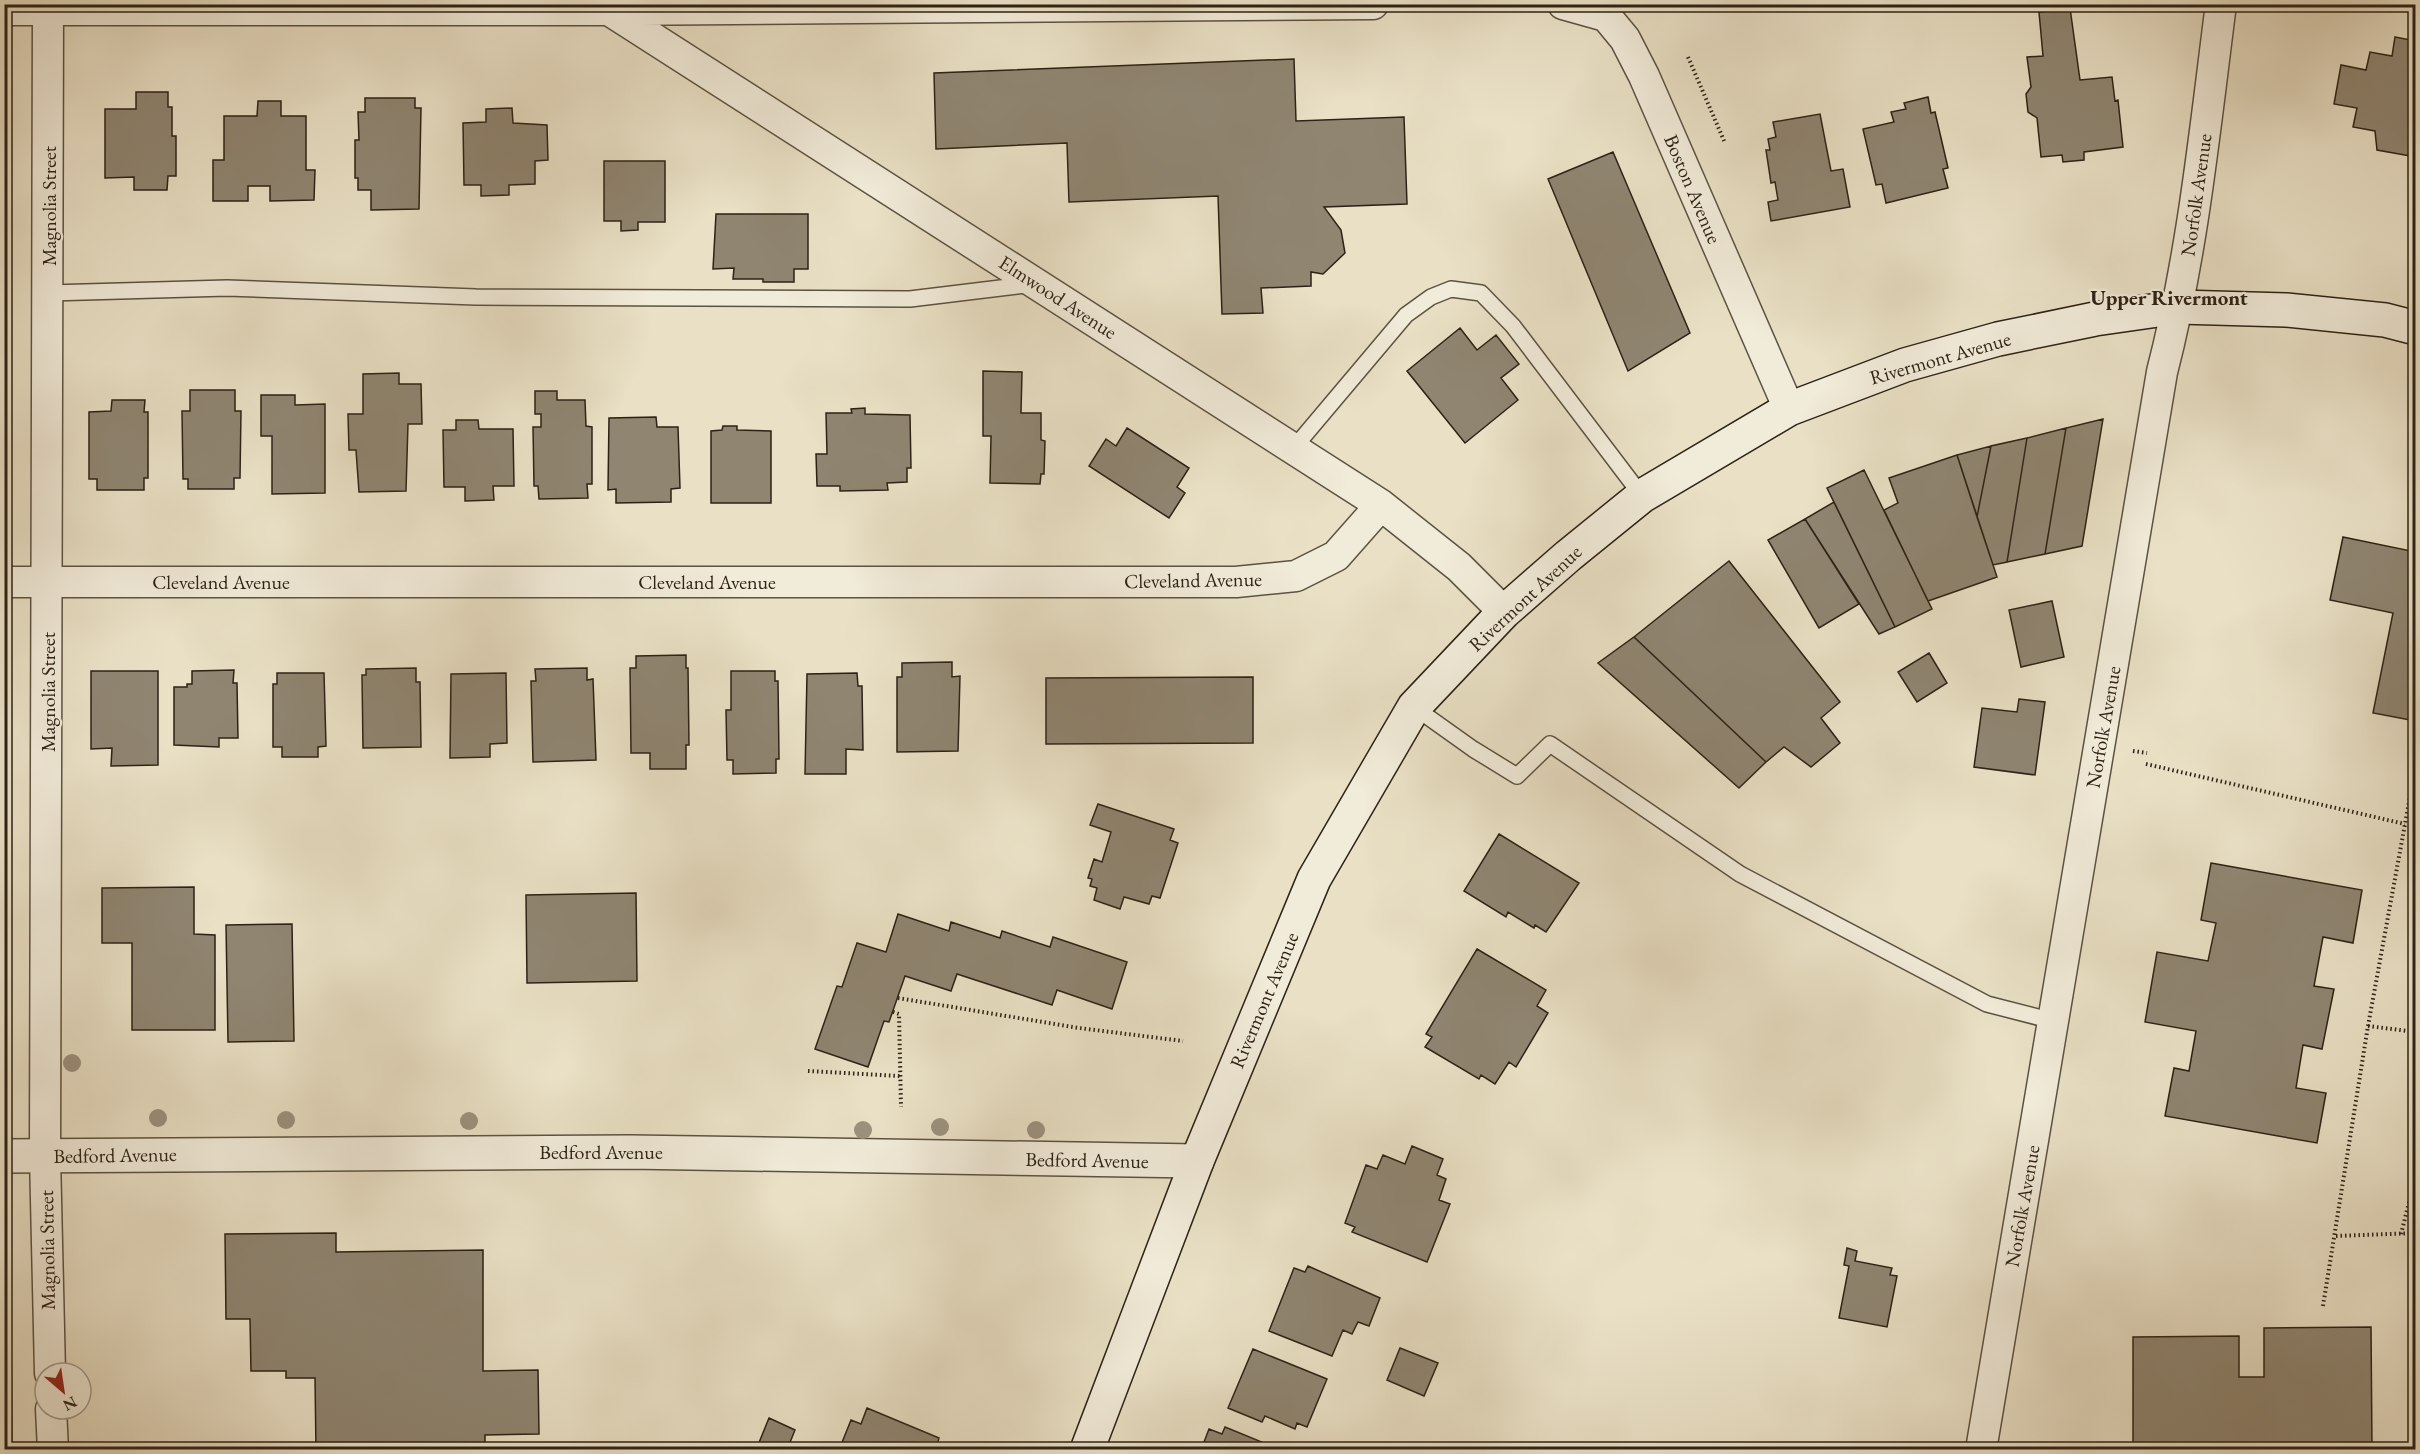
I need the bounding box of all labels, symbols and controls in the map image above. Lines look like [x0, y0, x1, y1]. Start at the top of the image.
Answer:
street label: Boston Avenue [1658, 130, 1728, 248]
street label: Norfolk Avenue [2175, 132, 2217, 258]
street label: Magnolia Street [36, 145, 62, 266]
street label: Elmwood Avenue [994, 249, 1122, 345]
district label: Upper Rivermont [2090, 284, 2248, 311]
street label: Rivermont Avenue [1866, 325, 2014, 391]
street label: Rivermont Avenue [1463, 539, 1587, 657]
street label: Cleveland Avenue [1124, 566, 1262, 594]
street label: Cleveland Avenue [152, 569, 290, 595]
street label: Cleveland Avenue [638, 569, 776, 595]
street label: Magnolia Street [35, 631, 61, 752]
street label: Norfolk Avenue [2079, 664, 2127, 790]
street label: Rivermont Avenue [1224, 928, 1304, 1072]
street label: Bedford Avenue [539, 1139, 663, 1165]
street label: Bedford Avenue [53, 1141, 177, 1169]
street label: Norfolk Avenue [1998, 1143, 2046, 1269]
street label: Bedford Avenue [1025, 1146, 1149, 1174]
street label: Magnolia Street [33, 1189, 61, 1310]
north arrow [33, 1361, 93, 1421]
text: N [59, 1391, 81, 1416]

